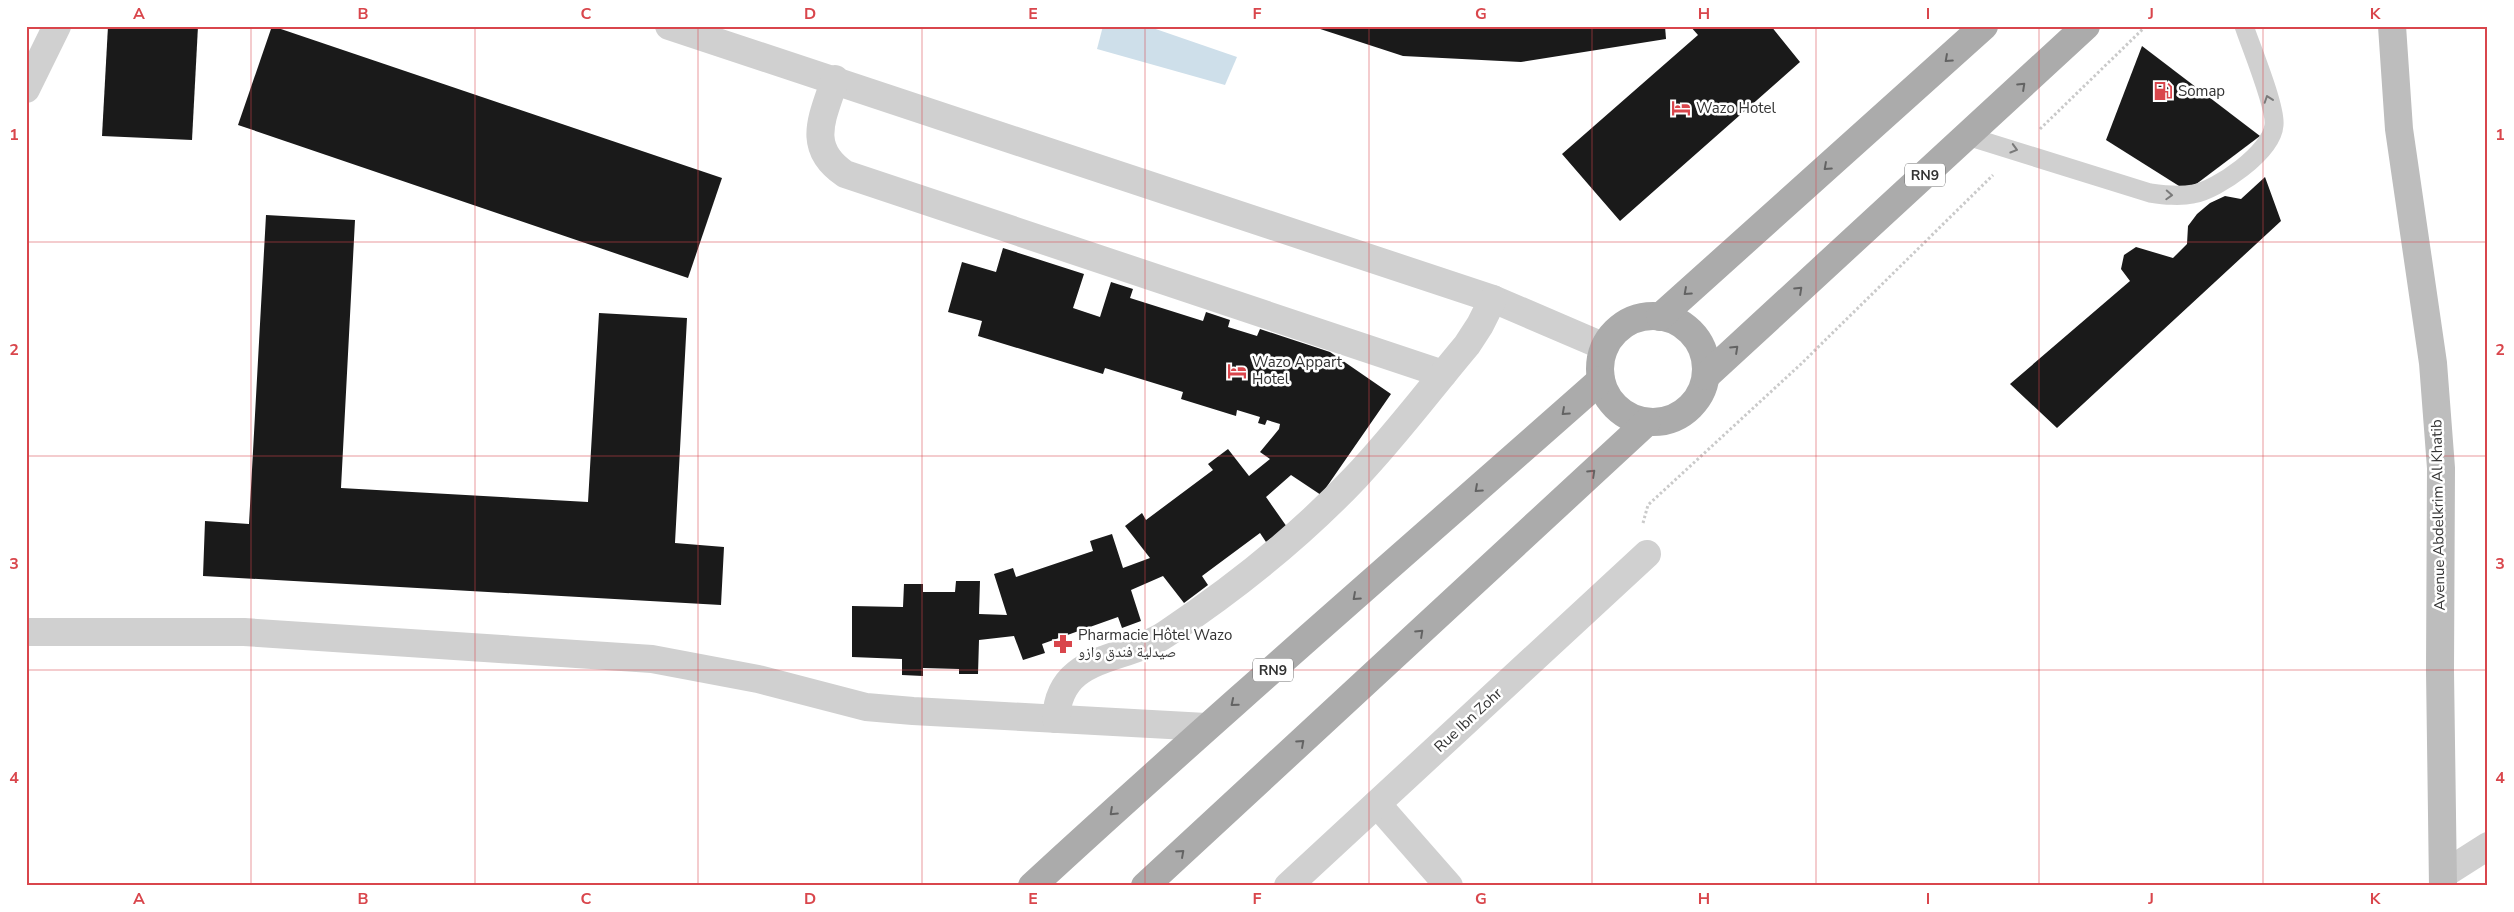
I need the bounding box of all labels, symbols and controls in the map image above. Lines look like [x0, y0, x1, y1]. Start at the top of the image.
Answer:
text: A [133, 3, 145, 25]
text: B [357, 3, 369, 25]
text: C [581, 3, 592, 25]
text: D [804, 3, 816, 25]
text: E [1028, 3, 1038, 25]
text: F [1253, 3, 1262, 25]
text: G [1475, 3, 1487, 25]
text: H [1698, 3, 1710, 25]
text: I [1926, 3, 1930, 25]
text: J [2147, 3, 2154, 25]
text: K [2370, 3, 2382, 25]
one-way arrow [1944, 53, 1953, 62]
fuel station icon: Somap [2152, 80, 2174, 102]
place label: Somap [2178, 81, 2225, 101]
one-way arrow [2016, 83, 2025, 92]
one-way arrow [2264, 95, 2274, 104]
hotel icon: Wazo Hotel [1670, 97, 1692, 119]
place label: Wazo Hotel [1696, 98, 1776, 118]
text: 1 [9, 124, 19, 146]
text: 1 [2495, 124, 2505, 146]
one-way arrow [2009, 143, 2018, 154]
one-way arrow [1823, 162, 1832, 171]
road number: RN9 [1905, 164, 1945, 186]
one-way arrow [2165, 189, 2173, 200]
one-way arrow [1684, 286, 1693, 295]
one-way arrow [1793, 287, 1802, 296]
text: 2 [9, 339, 19, 361]
text: 2 [2495, 339, 2505, 361]
one-way arrow [1729, 346, 1738, 355]
place label: Wazo Appart Hotel [1252, 352, 1343, 389]
hotel icon: Wazo Appart Hotel [1226, 360, 1248, 382]
one-way arrow [1561, 406, 1570, 415]
street label: Avenue Abdelkrim Al Khatib [2426, 419, 2450, 611]
one-way arrow [1586, 470, 1595, 479]
one-way arrow [1474, 483, 1483, 492]
text: 3 [9, 553, 19, 575]
text: 3 [2495, 553, 2505, 575]
one-way arrow [1353, 591, 1362, 600]
place label: Pharmacie Hôtel Wazo صيدلية فندق وازو [1078, 625, 1232, 662]
one-way arrow [1415, 630, 1424, 639]
pharmacy icon: Pharmacie Hôtel Wazo صيدلية فندق وازو [1052, 633, 1074, 655]
road number: RN9 [1253, 658, 1293, 682]
street label: Rue Ibn Zohr [1430, 683, 1507, 757]
one-way arrow [1230, 698, 1239, 707]
one-way arrow [1296, 740, 1305, 749]
text: 4 [9, 767, 19, 789]
text: 4 [2495, 767, 2505, 789]
one-way arrow [1109, 806, 1118, 815]
one-way arrow [1176, 850, 1185, 859]
text: A [133, 888, 145, 910]
text: B [357, 888, 369, 910]
text: C [581, 888, 592, 910]
text: D [804, 888, 816, 910]
text: E [1028, 888, 1038, 910]
text: F [1253, 888, 1262, 910]
text: G [1475, 888, 1487, 910]
text: H [1698, 888, 1710, 910]
text: I [1926, 888, 1930, 910]
text: J [2147, 888, 2154, 910]
text: K [2370, 888, 2382, 910]

